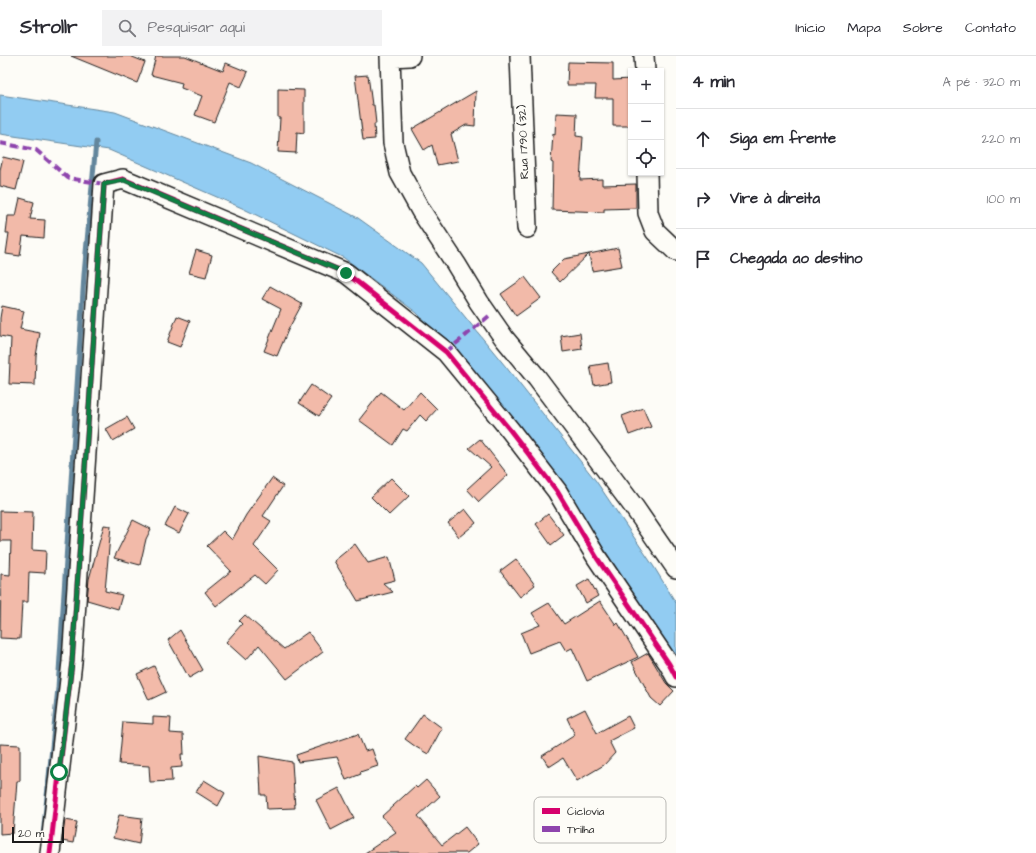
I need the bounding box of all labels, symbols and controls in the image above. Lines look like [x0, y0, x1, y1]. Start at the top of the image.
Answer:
search box [102, 10, 382, 46]
text: Strollr [20, 14, 78, 41]
icon: search [116, 17, 138, 39]
text: Pesquisar aqui [148, 17, 245, 38]
text: Início [795, 18, 825, 38]
text: Mapa [847, 18, 881, 38]
text: Sobre [903, 18, 943, 38]
text: Contato [965, 18, 1016, 38]
map controls [628, 68, 664, 176]
button: + [628, 68, 664, 104]
text: 4 min [692, 70, 735, 94]
text: A pé · 320 m [942, 73, 1020, 91]
street label: Rua 1790 (32) [514, 104, 533, 179]
button: − [628, 104, 664, 140]
icon: ahead [692, 128, 714, 150]
text: Siga em frente [730, 128, 836, 149]
text: 220 m [982, 130, 1020, 148]
button: locate [628, 140, 664, 176]
icon: right [692, 188, 714, 210]
text: Vire à direita [730, 188, 820, 209]
text: 100 m [987, 190, 1020, 208]
icon: arrive [692, 248, 714, 270]
text: Chegada ao destino [730, 248, 863, 269]
route end [337, 264, 355, 282]
route start [50, 763, 68, 781]
legend [534, 797, 666, 843]
text: Ciclovia [567, 804, 605, 819]
text: Trilha [567, 822, 595, 837]
scale bar [12, 825, 64, 844]
text: 20 m [18, 826, 44, 841]

